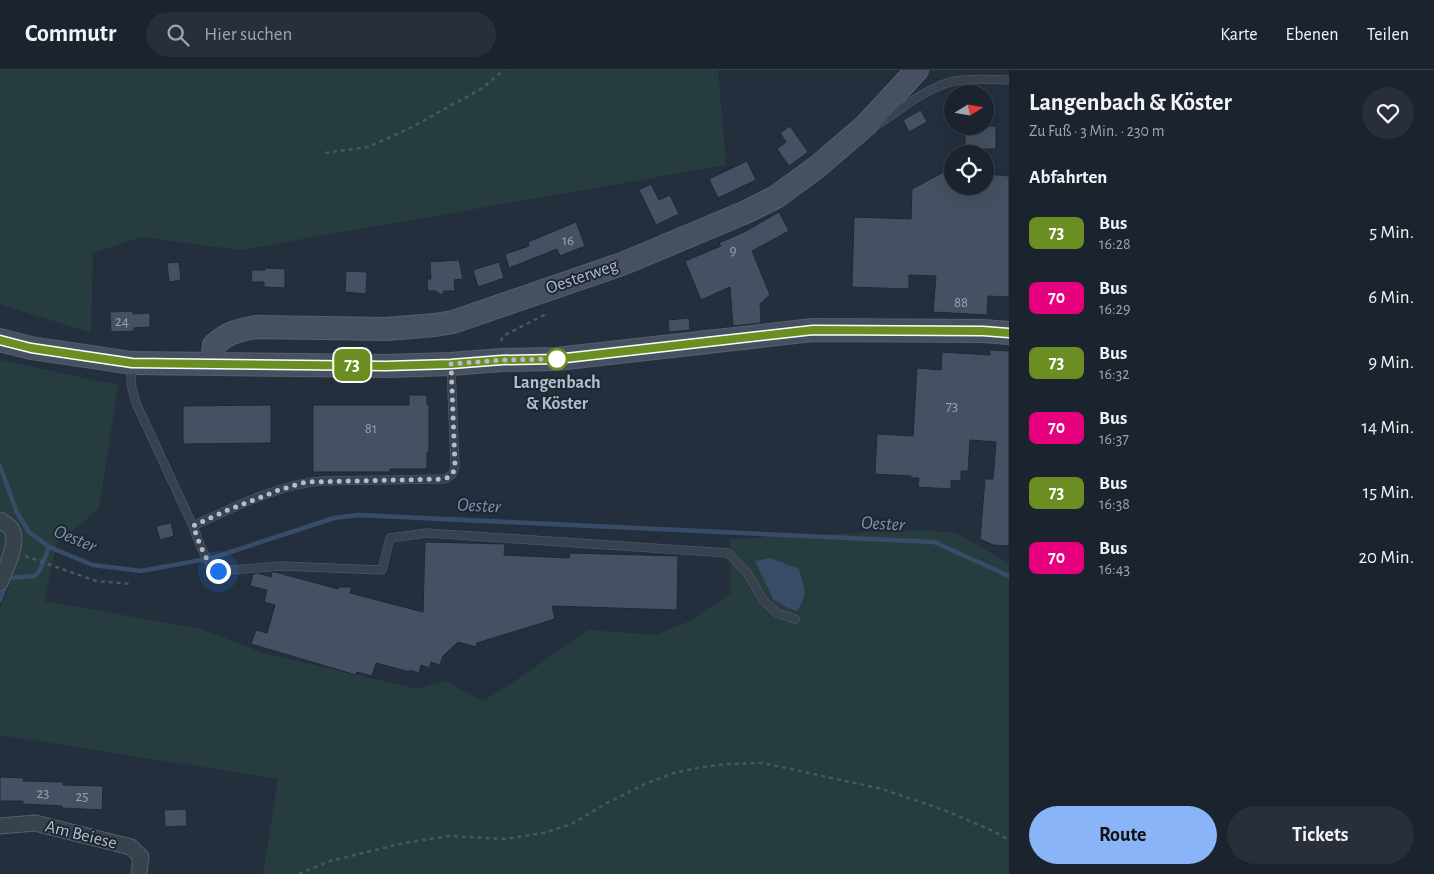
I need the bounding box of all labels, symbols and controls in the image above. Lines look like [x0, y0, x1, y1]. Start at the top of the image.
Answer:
search box [146, 12, 496, 57]
icon: search [164, 21, 192, 49]
text: Commutr [25, 22, 116, 46]
text: Hier suchen [204, 25, 292, 44]
text: Karte [1220, 26, 1258, 44]
text: Ebenen [1286, 26, 1339, 44]
text: Teilen [1367, 26, 1409, 44]
north arrow [944, 85, 994, 135]
map controls [944, 85, 994, 195]
button: heart [1362, 87, 1414, 139]
text: Langenbach & Köster [1029, 91, 1232, 115]
text: Zu Fuß · 3 Min. · 230 m [1029, 123, 1165, 139]
button: locate [944, 145, 994, 195]
text: Abfahrten [1029, 168, 1107, 187]
text: Bus [1099, 214, 1127, 233]
text: 5 Min. [1369, 223, 1414, 242]
text: 73 [1049, 224, 1064, 242]
house number: 16 [562, 233, 574, 248]
text: 16:28 [1099, 236, 1131, 252]
house number: 9 [729, 243, 737, 258]
street label: Oesterweg [544, 256, 621, 298]
text: Bus [1099, 279, 1127, 298]
text: 6 Min. [1368, 288, 1414, 307]
text: 70 [1048, 289, 1065, 307]
house number: 88 [954, 295, 968, 310]
text: 16:29 [1099, 301, 1131, 317]
house number: 24 [115, 314, 129, 329]
text: Bus [1099, 344, 1127, 363]
marker: Langenbach & Köster [546, 348, 568, 370]
line badge: 73 [330, 349, 374, 381]
text: 9 Min. [1368, 353, 1414, 372]
text: 73 [1049, 354, 1064, 372]
text: 73 [344, 356, 360, 374]
text: 16:32 [1099, 366, 1130, 382]
place label: Langenbach & Köster [513, 374, 601, 413]
house number: 73 [946, 399, 958, 414]
text: Bus [1099, 409, 1127, 428]
text: 14 Min. [1361, 418, 1414, 437]
text: 70 [1048, 419, 1065, 437]
house number: 81 [365, 421, 377, 436]
text: 16:37 [1099, 431, 1129, 447]
text: Bus [1099, 474, 1127, 493]
text: 15 Min. [1363, 483, 1414, 502]
text: 73 [1049, 484, 1064, 502]
water label: Oester [456, 495, 502, 517]
text: 16:38 [1099, 496, 1130, 512]
water label: Oester [860, 513, 906, 535]
water label: Oester [51, 522, 100, 557]
text: Bus [1099, 539, 1127, 558]
text: 20 Min. [1358, 548, 1414, 567]
text: 70 [1048, 549, 1065, 567]
your location [206, 559, 231, 584]
text: 16:43 [1099, 561, 1130, 577]
house number: 23 [36, 786, 50, 801]
house number: 25 [75, 789, 89, 804]
button: Route [1029, 806, 1217, 864]
button: Tickets [1227, 806, 1414, 864]
street label: Am Beiese [43, 817, 119, 853]

